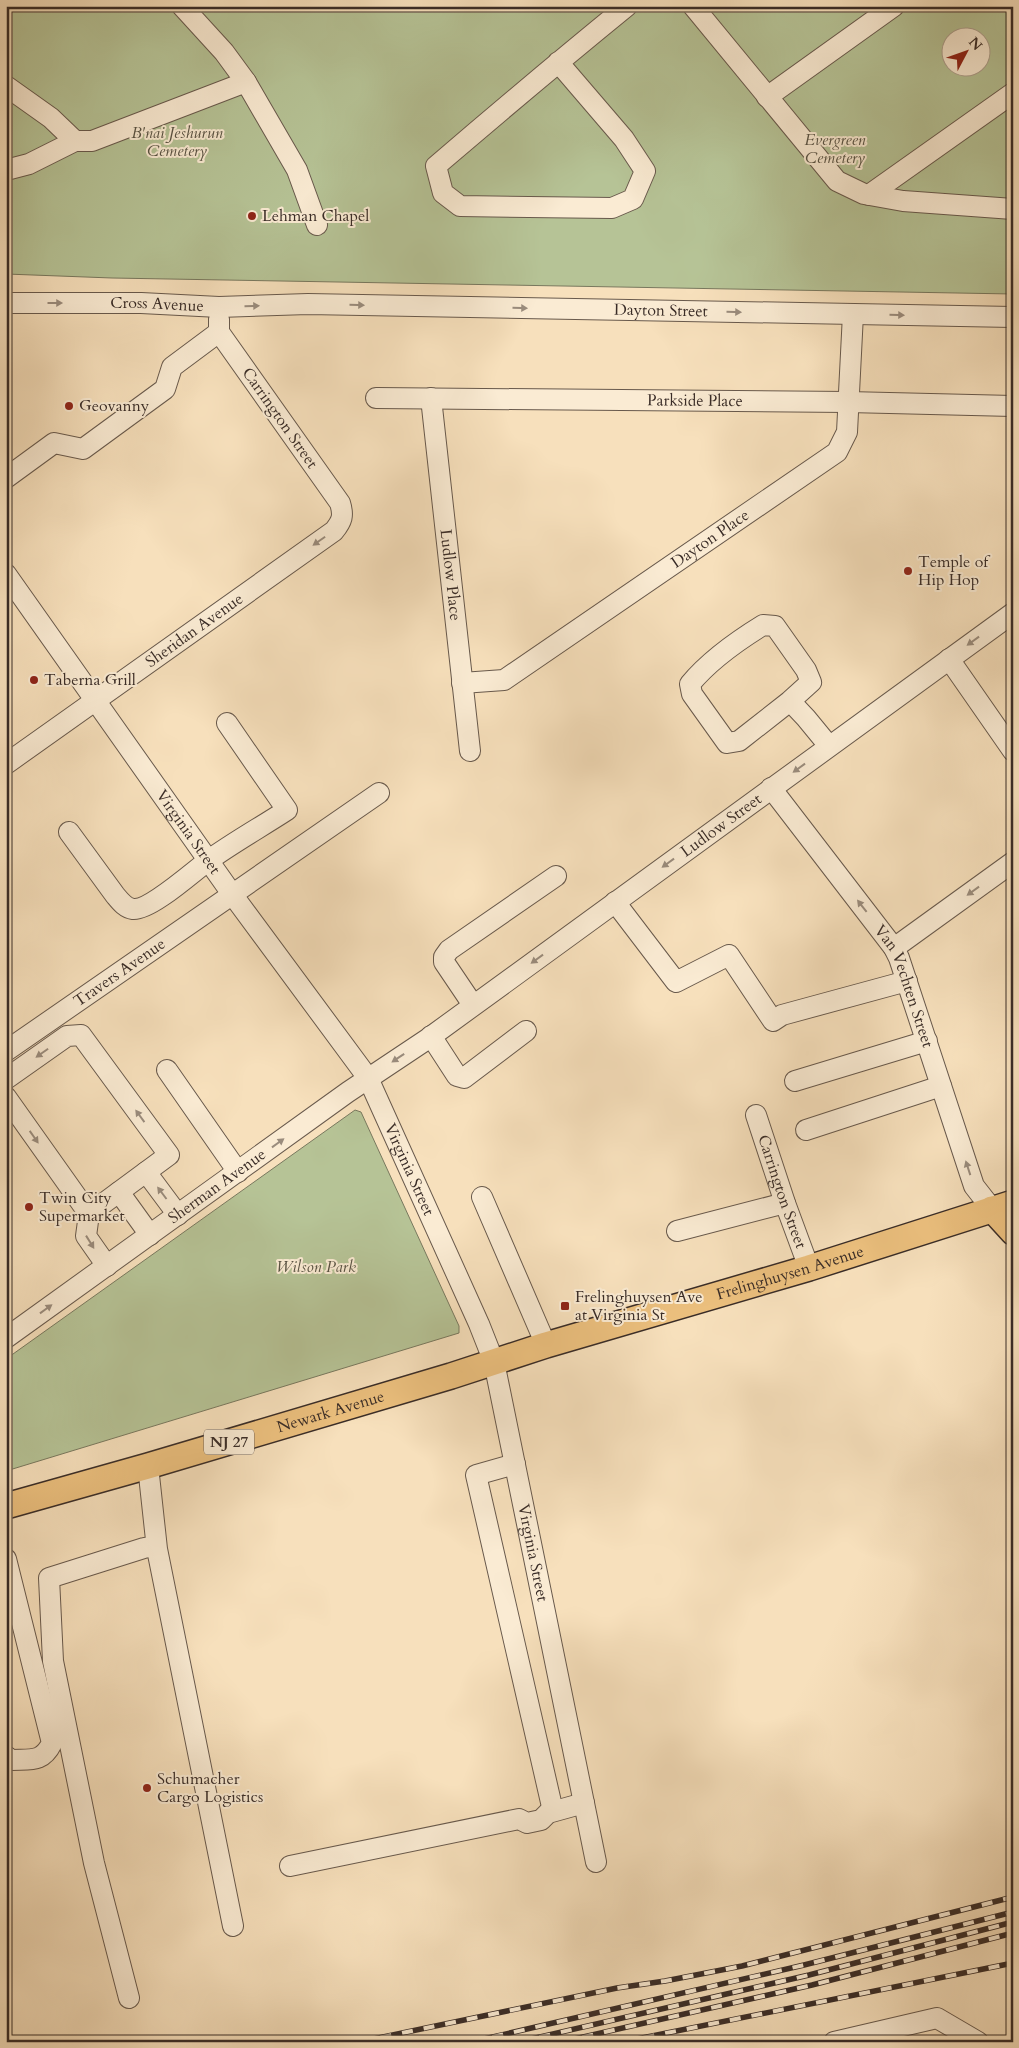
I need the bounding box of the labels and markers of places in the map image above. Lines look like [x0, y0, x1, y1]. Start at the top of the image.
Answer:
place label: Lehman Chapel [262, 205, 369, 227]
marker: Lehman Chapel [246, 210, 258, 222]
place label: Geovanny [79, 395, 150, 417]
marker: Geovanny [63, 400, 75, 412]
place label: Temple of Hip Hop [918, 551, 991, 591]
marker: Temple of Hip Hop [902, 565, 914, 577]
place label: Taberna Grill [44, 669, 136, 691]
marker: Taberna Grill [28, 674, 40, 686]
place label: Twin City Supermarket [39, 1187, 125, 1227]
marker: Twin City Supermarket [23, 1201, 35, 1213]
place label: Frelinghuysen Ave at Virginia St [575, 1286, 703, 1326]
marker: Frelinghuysen Ave at Virginia St [559, 1300, 571, 1312]
place label: Schumacher Cargo Logistics [157, 1768, 263, 1808]
marker: Schumacher Cargo Logistics [141, 1782, 153, 1794]

